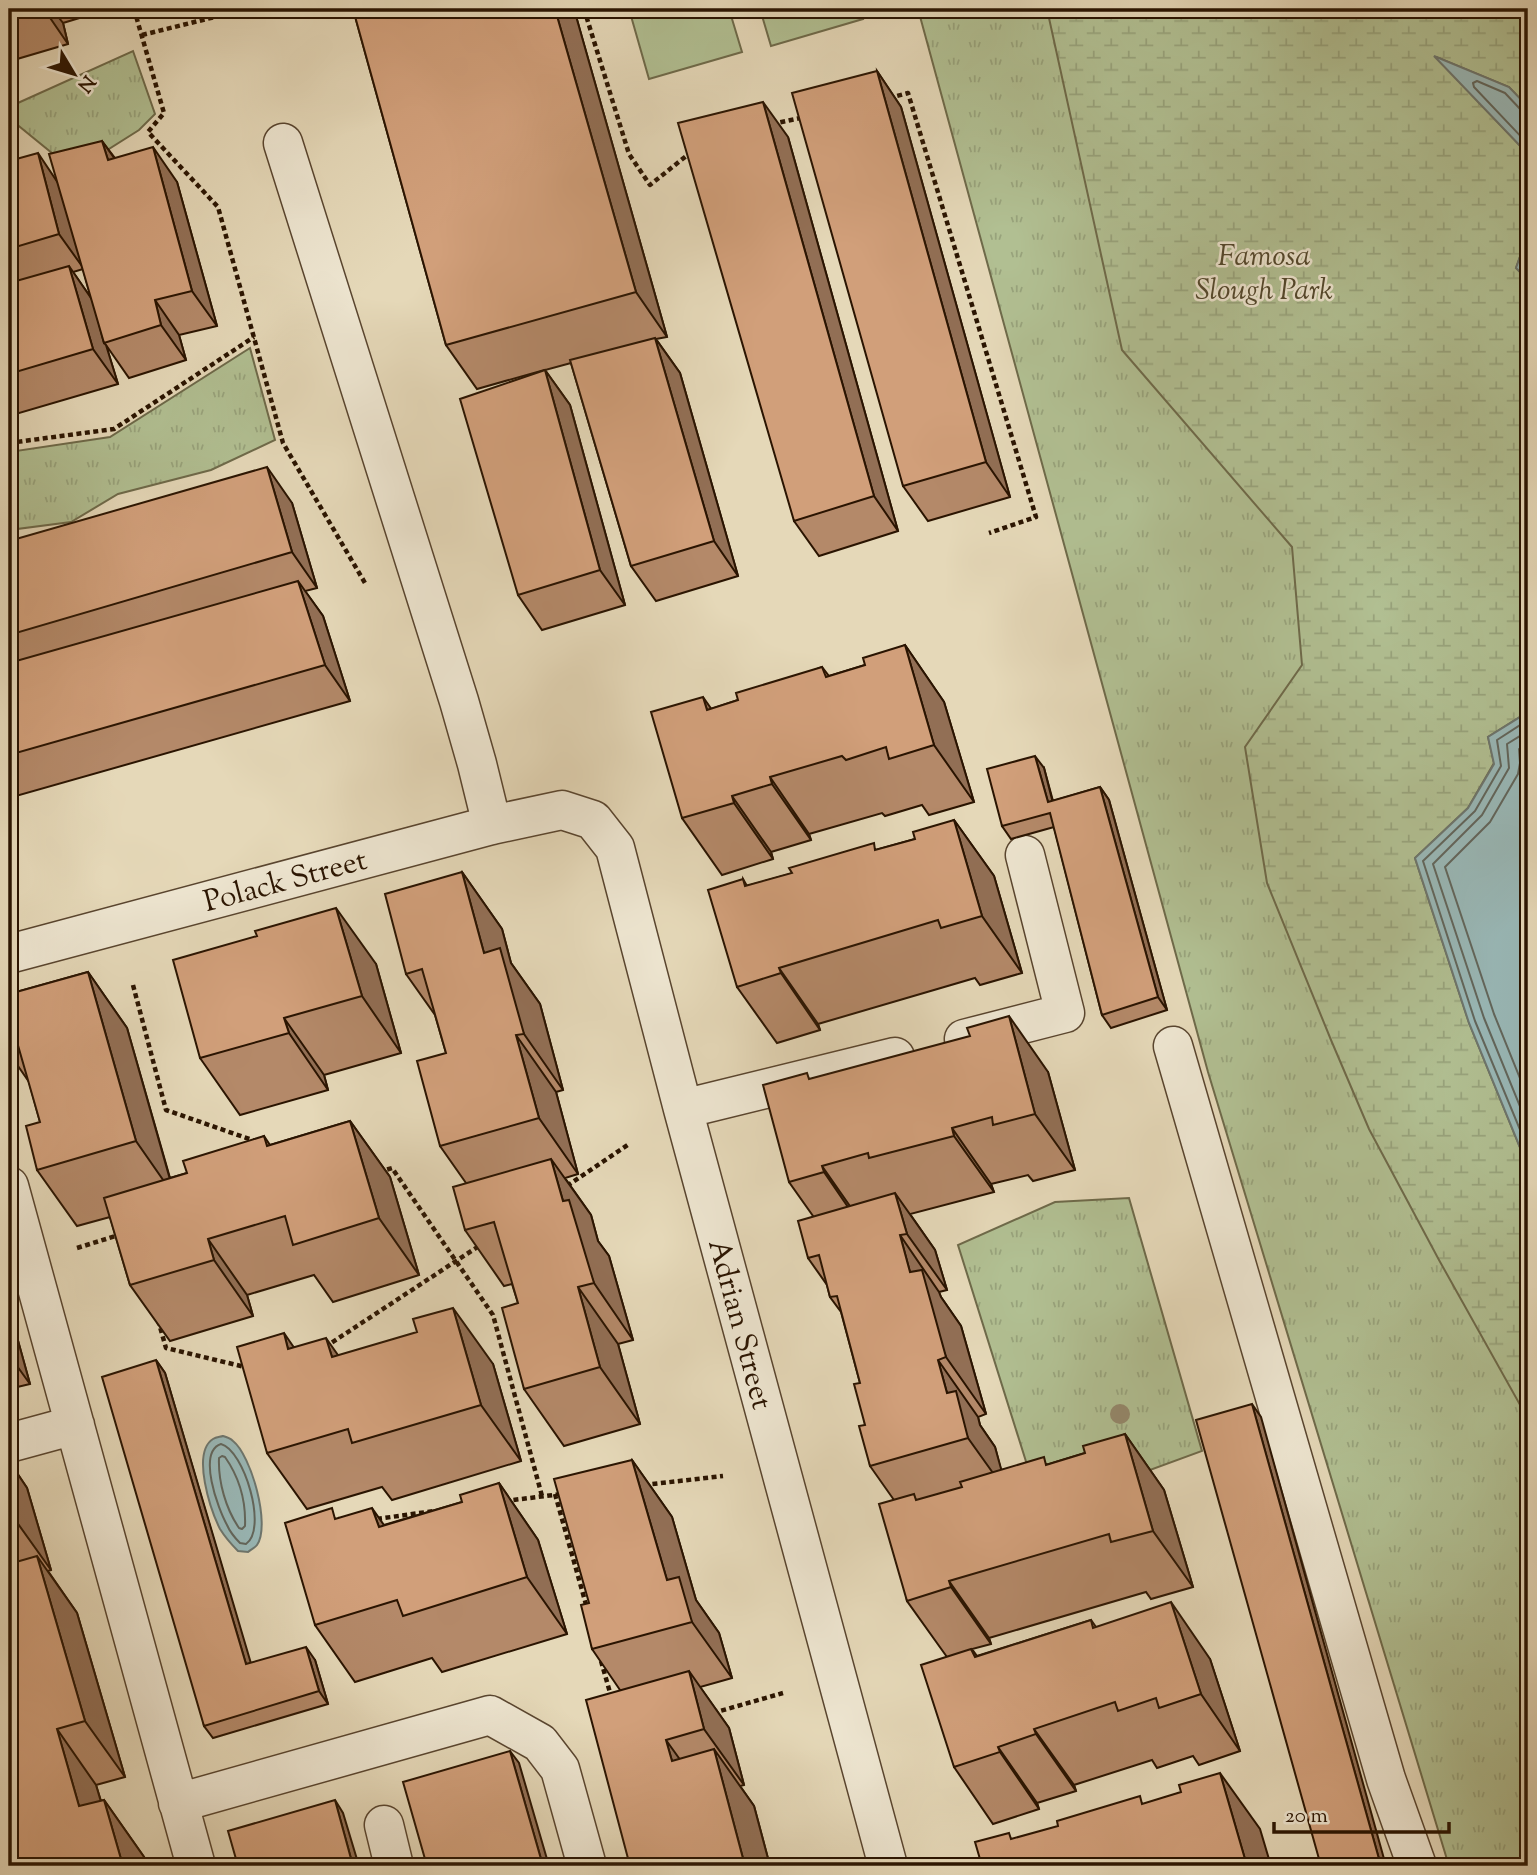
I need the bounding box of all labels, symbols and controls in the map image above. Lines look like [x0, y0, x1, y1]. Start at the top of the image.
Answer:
north arrow [38, 38, 108, 108]
text: N [70, 69, 101, 97]
park label: Famosa Slough Park [1195, 236, 1333, 313]
street label: Polack Street [199, 840, 372, 925]
street label: Adrian Street [695, 1235, 782, 1415]
scale bar [1274, 1791, 1450, 1835]
text: 20 m [1285, 1802, 1328, 1832]

